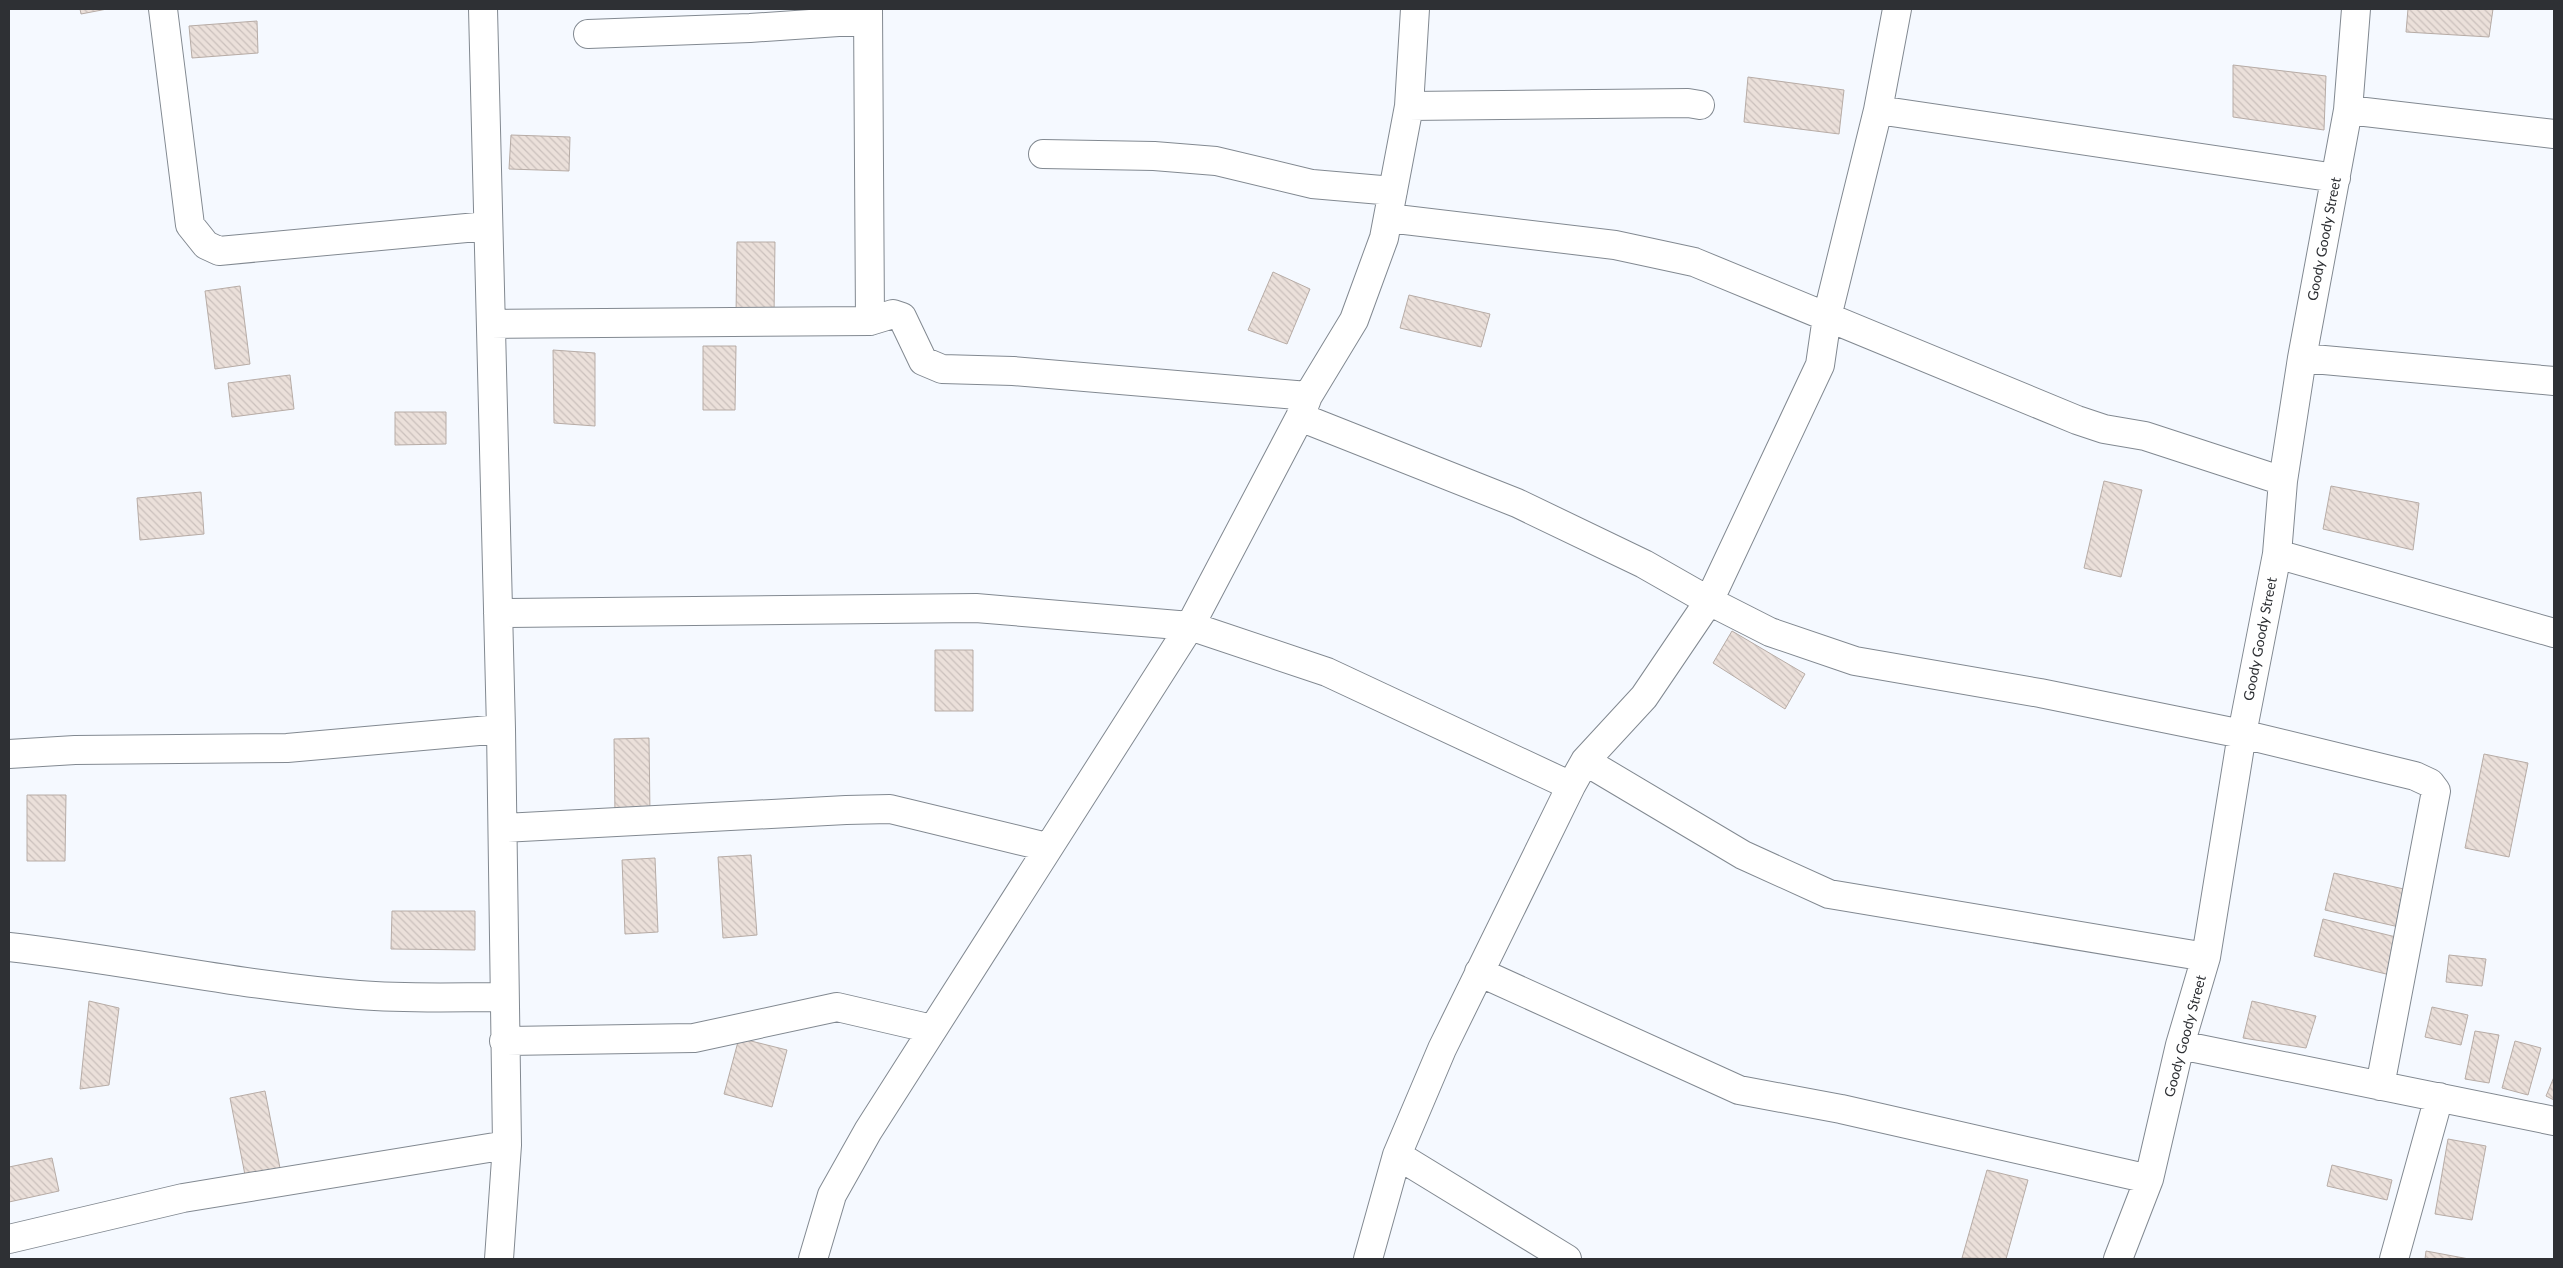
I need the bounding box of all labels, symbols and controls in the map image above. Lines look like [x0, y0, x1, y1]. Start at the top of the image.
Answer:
street label: Goody Goody Street [2303, 176, 2344, 302]
street label: Goody Goody Street [2239, 576, 2280, 702]
street label: Goody Goody Street [2160, 973, 2209, 1099]

